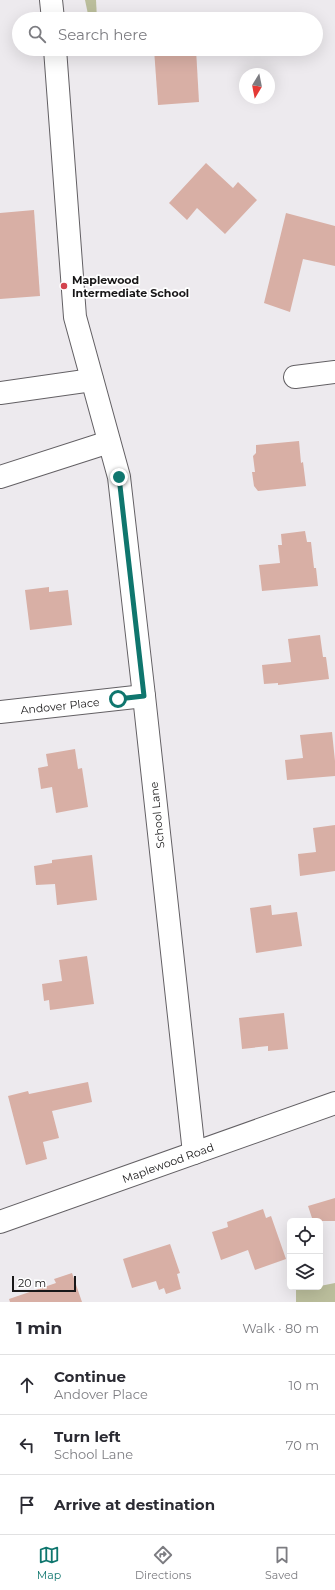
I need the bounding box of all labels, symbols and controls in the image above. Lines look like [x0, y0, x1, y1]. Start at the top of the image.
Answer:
search box [12, 12, 323, 56]
icon: search [26, 23, 48, 45]
text: Search here [58, 25, 147, 44]
north arrow [239, 68, 275, 104]
place label: Maplewood Intermediate School [72, 273, 189, 300]
marker: Maplewood Intermediate School [59, 281, 69, 291]
route end [110, 468, 128, 486]
route start [109, 690, 127, 708]
street label: Andover Place [20, 695, 101, 717]
street label: School Lane [147, 781, 167, 849]
street label: Maplewood Road [120, 1140, 216, 1186]
map controls [287, 1218, 323, 1290]
button: locate [287, 1218, 323, 1254]
button: layers [287, 1254, 323, 1290]
scale bar [12, 1274, 76, 1293]
text: 20 m [18, 1276, 46, 1290]
text: 1 min [16, 1318, 62, 1338]
text: Walk · 80 m [242, 1320, 319, 1336]
text: Continue [54, 1367, 126, 1386]
icon: ahead [16, 1374, 38, 1396]
text: 10 m [289, 1377, 319, 1393]
text: Andover Place [54, 1386, 148, 1402]
text: Turn left [54, 1427, 121, 1446]
icon: left [16, 1434, 38, 1456]
text: 70 m [286, 1437, 319, 1453]
text: School Lane [54, 1446, 133, 1462]
icon: arrive [16, 1494, 38, 1516]
text: Arrive at destination [54, 1495, 215, 1514]
tab: Map [37, 1544, 61, 1582]
tab: Directions [135, 1544, 191, 1582]
tab: Saved [265, 1544, 298, 1582]

